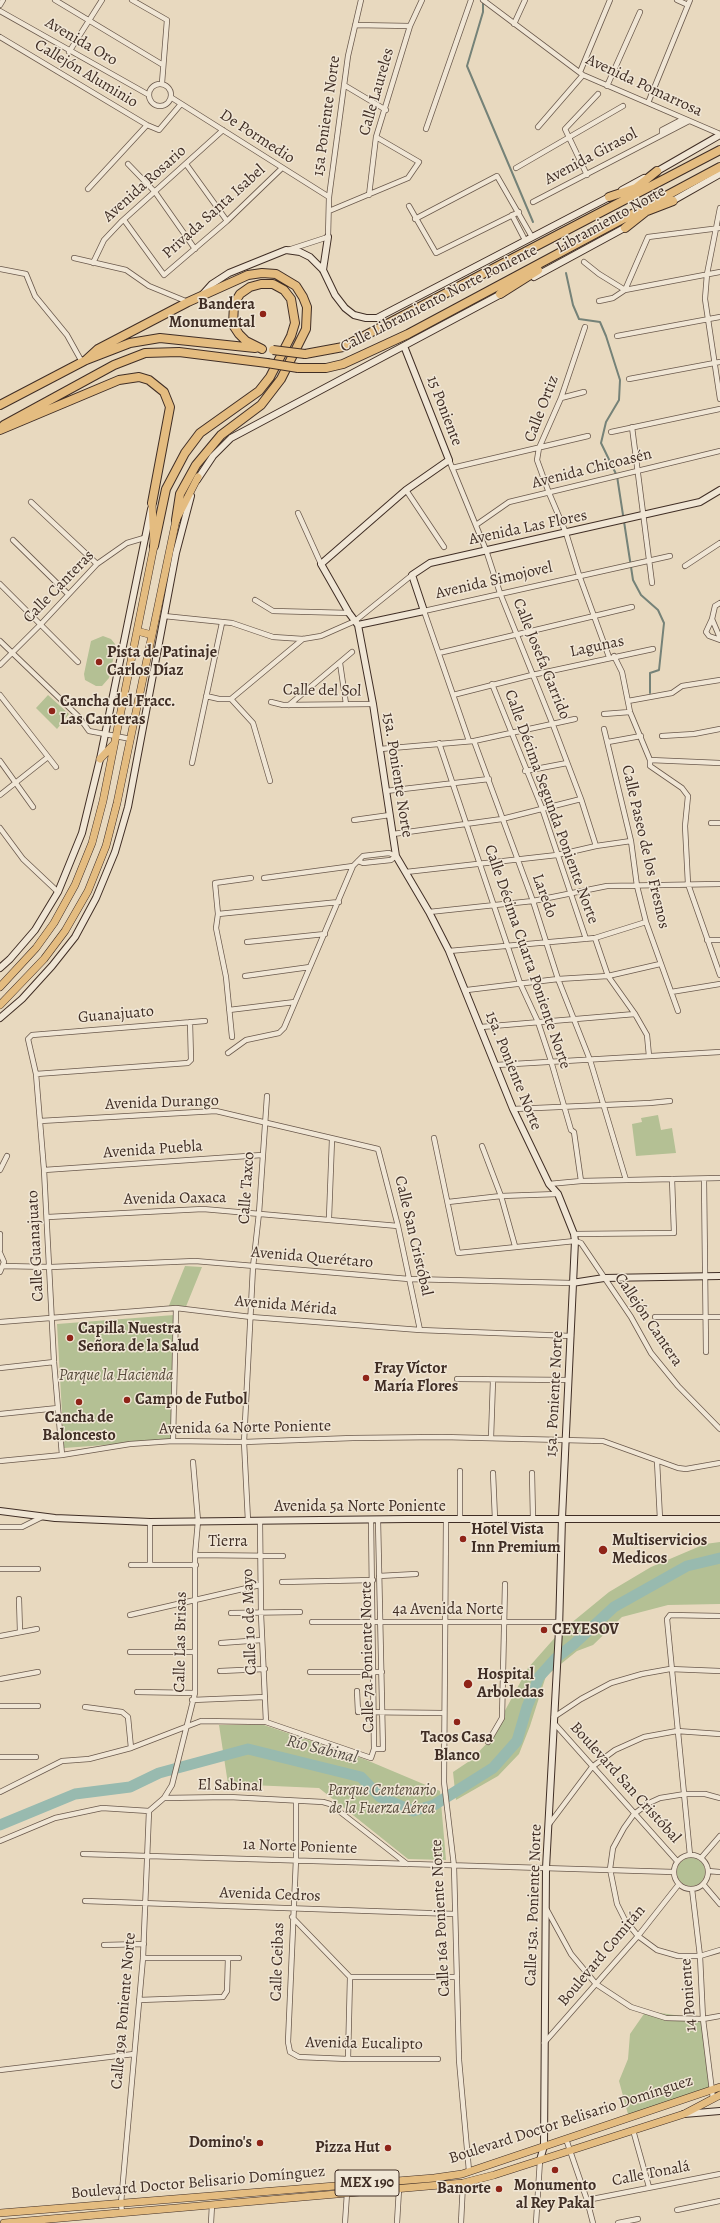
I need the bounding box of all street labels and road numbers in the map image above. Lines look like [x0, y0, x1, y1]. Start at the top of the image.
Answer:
street label: Avenida Oro [41, 14, 121, 70]
street label: Callejón Aluminio [31, 36, 141, 112]
street label: Calle Laureles [355, 46, 399, 138]
street label: Avenida Pomarrosa [583, 51, 705, 121]
street label: 15a Poniente Norte [309, 54, 345, 178]
street label: De Pormedio [216, 106, 298, 168]
street label: Avenida Girasol [541, 125, 641, 189]
street label: Avenida Rosario [99, 142, 191, 226]
street label: Privada Santa Isabel [159, 161, 269, 263]
street label: Libramiento Norte [553, 182, 669, 258]
street label: Calle Libramiento Norte Poniente [337, 241, 541, 357]
street label: 15 Poniente [422, 373, 466, 449]
street label: Calle Ortiz [521, 373, 563, 445]
street label: Avenida Chicoasén [530, 445, 654, 493]
street label: Avenida Las Flores [467, 506, 589, 550]
street label: Calle Canteras [19, 546, 99, 628]
street label: Avenida Simojovel [434, 558, 554, 604]
street label: Calle Josefa Garrido [508, 596, 574, 722]
street label: Lagunas [568, 632, 626, 662]
street label: Calle del Sol [283, 681, 361, 701]
street label: Calle Décima Segunda Poniente Norte [500, 687, 602, 927]
street label: 15a. Poniente Norte [378, 711, 416, 839]
street label: Calle Paseo de los Fresnos [617, 763, 673, 931]
street label: Calle Décima Cuarta Poniente Norte [479, 842, 575, 1072]
street label: Laredo [527, 871, 561, 921]
street label: Guanajuato [77, 1002, 155, 1028]
street label: 15a. Poniente Norte [480, 1009, 546, 1133]
street label: Avenida Durango [105, 1091, 219, 1115]
street label: Avenida Puebla [103, 1137, 203, 1163]
street label: Calle Taxco [235, 1151, 259, 1225]
street label: Calle San Cristóbal [390, 1174, 436, 1298]
street label: Avenida Oaxaca [123, 1189, 227, 1209]
street label: Calle Guanajuato [23, 1190, 49, 1302]
street label: Avenida Querétaro [250, 1243, 374, 1273]
street label: Callejón Cantera [610, 1270, 686, 1370]
street label: Avenida Mérida [234, 1292, 338, 1320]
street label: 15a. Poniente Norte [542, 1330, 568, 1458]
street label: Avenida 6a Norte Poniente [159, 1417, 331, 1439]
street label: Avenida 5a Norte Poniente [274, 1497, 446, 1517]
street label: Tierra [208, 1532, 248, 1552]
street label: Calle 1o de Mayo [239, 1568, 261, 1676]
street label: Calle 7a Poniente Norte [357, 1581, 379, 1733]
street label: Calle Las Brisas [171, 1591, 191, 1693]
street label: 4a Avenida Norte [392, 1600, 504, 1620]
street label: Boulevard San Cristóbal [566, 1719, 684, 1847]
street label: El Sabinal [197, 1776, 263, 1796]
street label: Calle 15a. Poniente Norte [522, 1824, 546, 1986]
street label: 1a Norte Poniente [242, 1835, 358, 1859]
street label: Calle 16a Poniente Norte [427, 1839, 455, 1997]
street label: Avenida Cedros [219, 1884, 321, 1906]
street label: Boulevard Comitán [554, 1902, 650, 2010]
street label: Calle Ceibas [267, 1922, 289, 2002]
street label: Calle 19a Poniente Norte [108, 1932, 140, 2090]
street label: 14 Poniente [677, 1958, 701, 2032]
street label: Avenida Eucalipto [305, 2033, 423, 2055]
street label: Boulevard Doctor Belisario Domínguez [447, 2071, 695, 2169]
street label: Calle Tonalá [610, 2157, 692, 2191]
street label: Boulevard Doctor Belisario Domínguez [70, 2162, 326, 2204]
road number: MEX 190 [335, 2170, 399, 2196]

